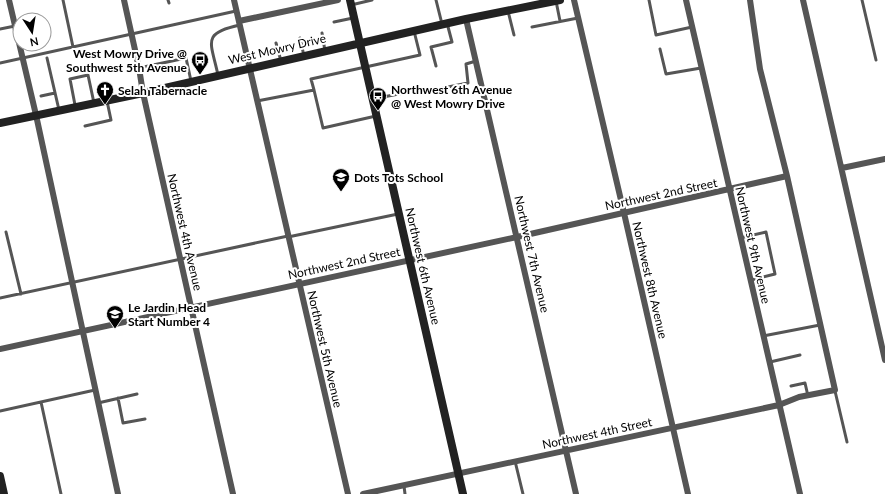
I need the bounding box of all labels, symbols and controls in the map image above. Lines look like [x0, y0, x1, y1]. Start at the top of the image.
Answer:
north arrow [12, 12, 52, 52]
street label: West Mowry Drive [227, 30, 327, 68]
text: N [29, 35, 40, 50]
place label: West Mowry Drive @ Southwest 5th Avenue [66, 46, 188, 75]
bus stop icon: West Mowry Drive @ Southwest 5th Avenue [190, 50, 210, 75]
church icon: Selah Tabernacle [95, 80, 115, 105]
place label: Northwest 6th Avenue @ West Mowry Drive [391, 82, 513, 111]
place label: Selah Tabernacle [118, 83, 208, 98]
bus stop icon: Northwest 6th Avenue @ West Mowry Drive [368, 86, 388, 111]
school or university icon: Dots Tots School [331, 167, 351, 192]
place label: Dots Tots School [354, 170, 443, 185]
street label: Northwest 4th Avenue [164, 172, 206, 292]
street label: Northwest 2nd Street [603, 175, 719, 213]
street label: Northwest 9th Avenue [732, 185, 774, 305]
street label: Northwest 7th Avenue [511, 194, 553, 314]
street label: Northwest 6th Avenue [402, 206, 444, 326]
street label: Northwest 8th Avenue [629, 220, 671, 340]
street label: Northwest 2nd Street [286, 244, 402, 282]
street label: Northwest 5th Avenue [304, 289, 346, 409]
place label: Le Jardin Head Start Number 4 [128, 300, 210, 329]
school or university icon: Le Jardin Head Start Number 4 [105, 304, 125, 329]
street label: Northwest 4th Street [541, 414, 654, 452]

